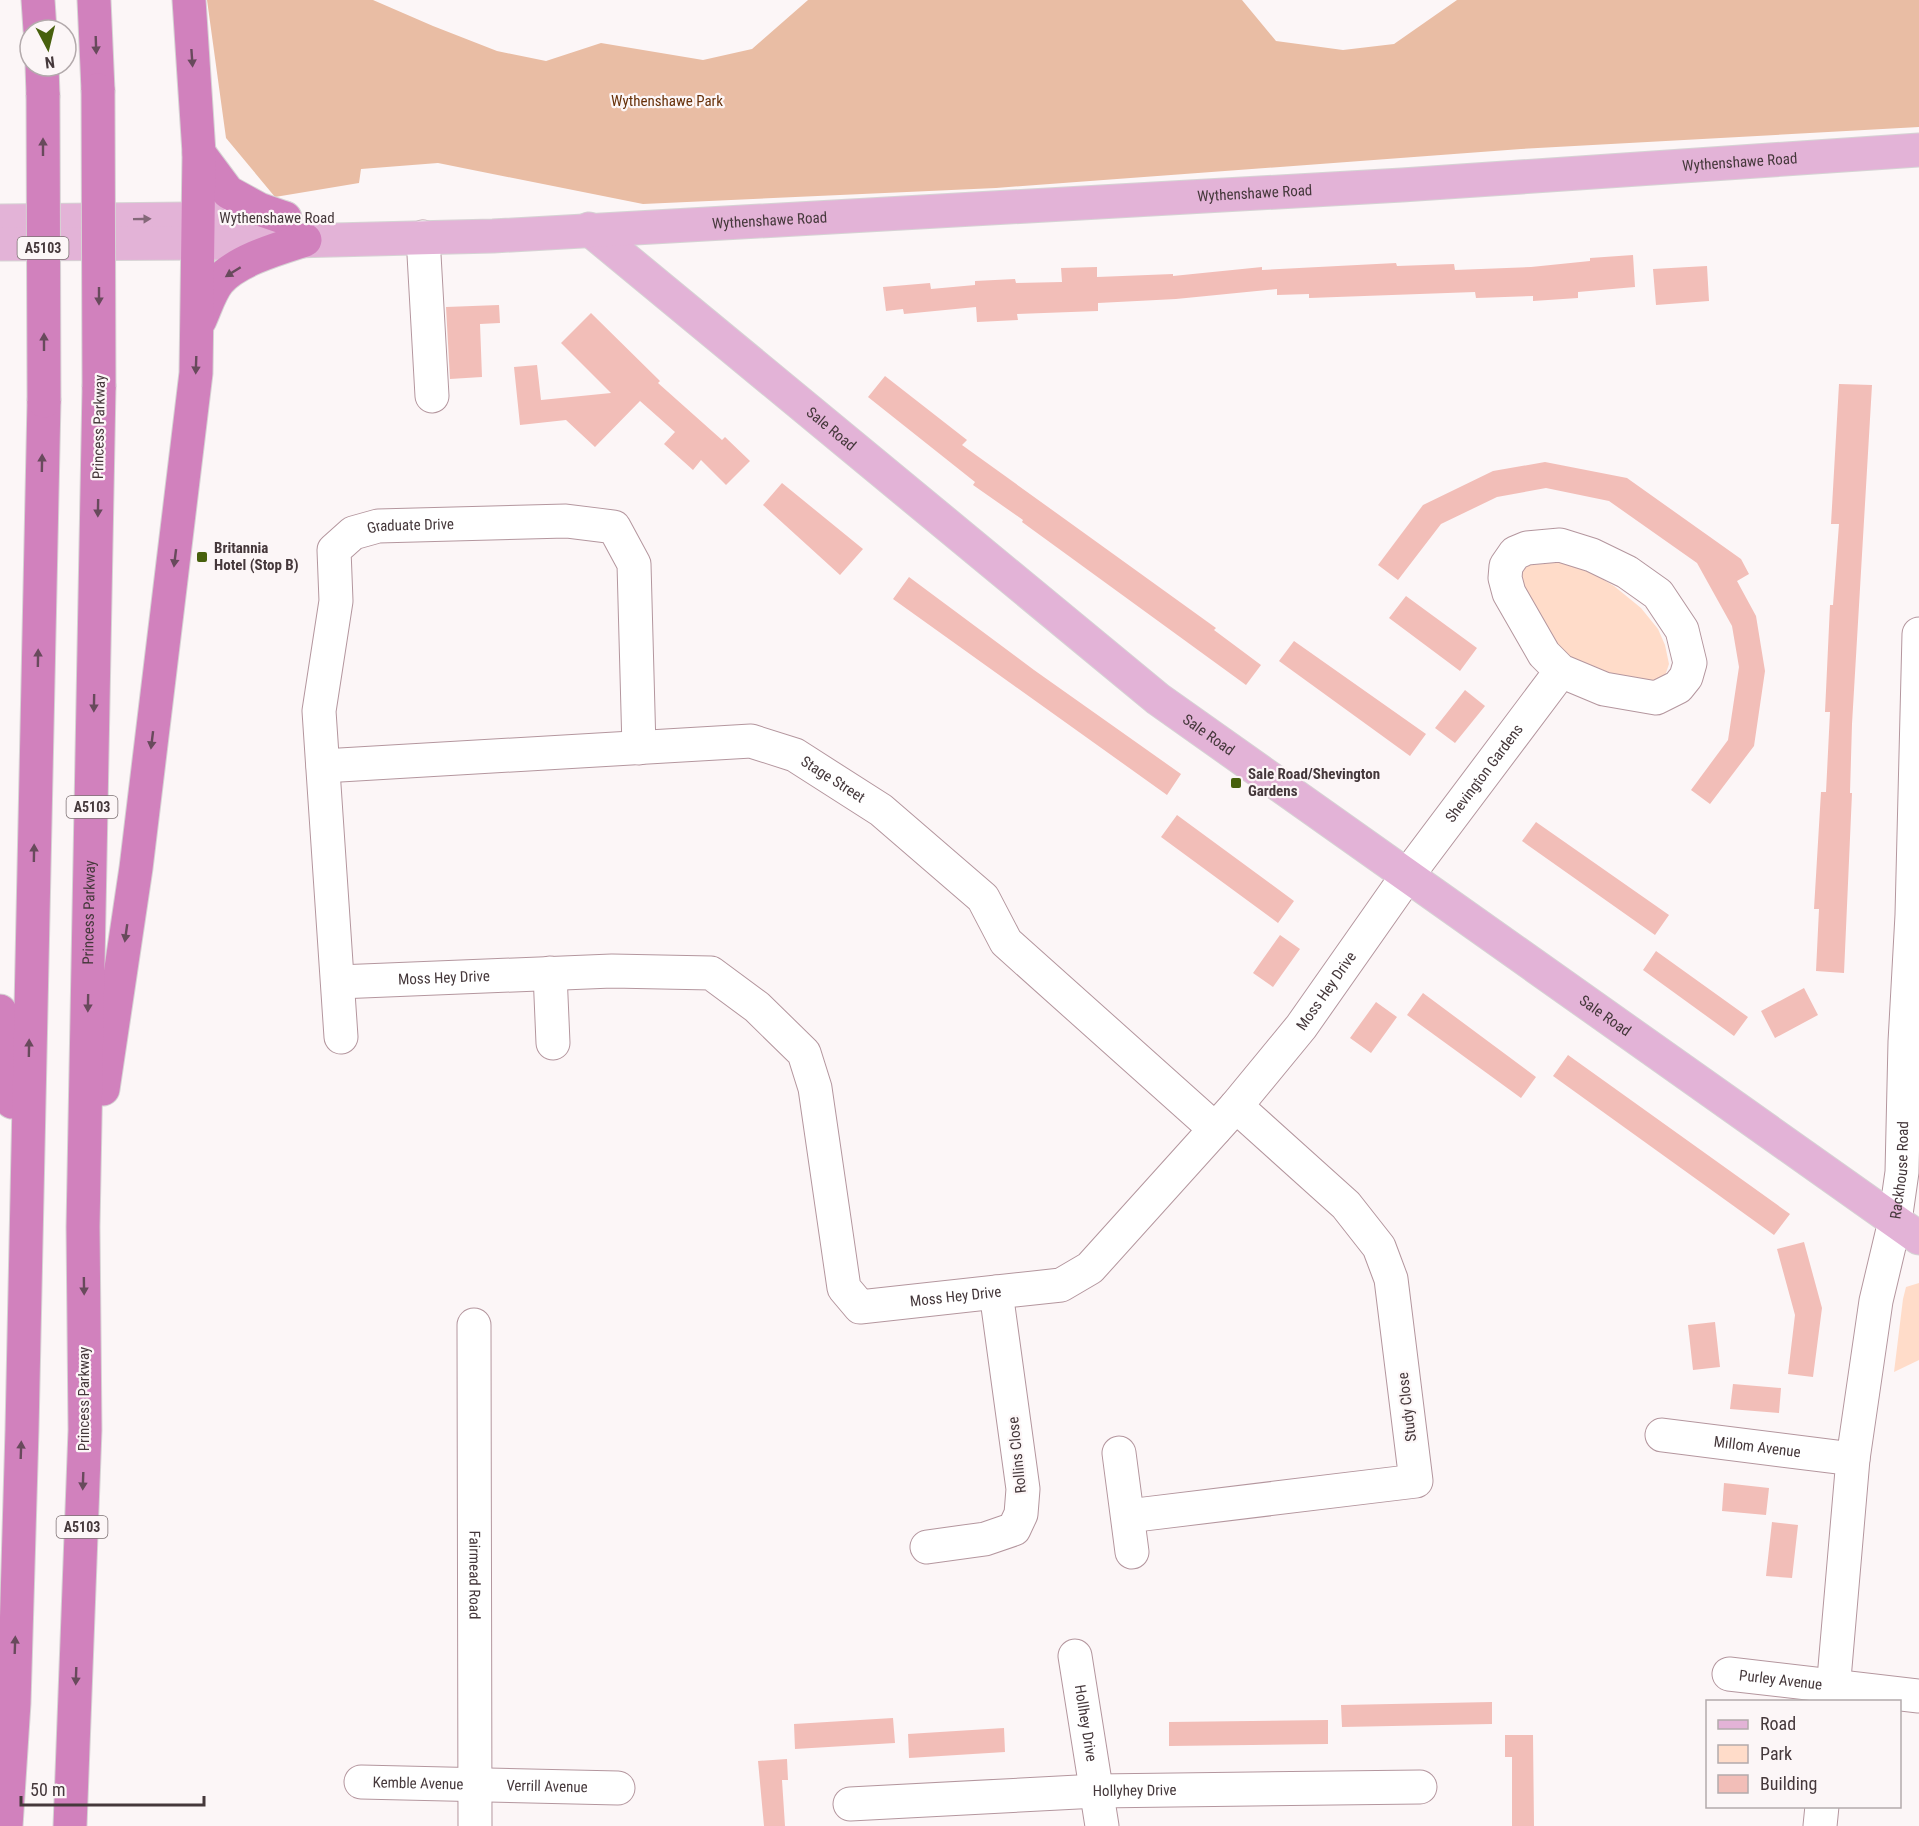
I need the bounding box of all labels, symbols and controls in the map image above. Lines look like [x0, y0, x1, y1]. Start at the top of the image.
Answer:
north arrow [18, 18, 78, 78]
one-way arrow [92, 36, 101, 55]
one-way arrow [188, 49, 197, 68]
text: N [44, 52, 56, 72]
park label: Wythenshawe Park [611, 92, 723, 110]
one-way arrow [38, 138, 48, 157]
street label: Wythenshawe Road [1682, 149, 1798, 175]
street label: Wythenshawe Road [1197, 181, 1313, 205]
street label: Wythenshawe Road [711, 208, 828, 233]
street label: Wythenshawe Road [219, 209, 335, 227]
one-way arrow [133, 214, 152, 224]
road number: A5103 [18, 237, 68, 259]
one-way arrow [225, 266, 241, 277]
one-way arrow [94, 286, 104, 305]
one-way arrow [39, 333, 49, 352]
one-way arrow [192, 355, 201, 374]
street label: Princess Parkway [89, 375, 109, 479]
street label: Sale Road [803, 403, 860, 455]
one-way arrow [37, 453, 47, 472]
one-way arrow [93, 499, 102, 518]
street label: Graduate Drive [365, 515, 454, 538]
place label: Britannia Hotel (Stop B) [214, 539, 299, 574]
one-way arrow [170, 549, 179, 568]
marker: Britannia Hotel (Stop B) [195, 550, 209, 564]
one-way arrow [33, 648, 43, 667]
one-way arrow [90, 694, 99, 713]
street label: Sale Road [1179, 710, 1238, 759]
street label: Shevington Gardens [1441, 721, 1527, 826]
one-way arrow [147, 730, 156, 749]
street label: Stage Street [798, 752, 868, 806]
place label: Sale Road/Shevington Gardens [1248, 765, 1380, 800]
marker: Sale Road/Shevington Gardens [1229, 776, 1243, 790]
road number: A5103 [66, 796, 118, 818]
one-way arrow [29, 843, 38, 862]
street label: Princess Parkway [79, 860, 99, 965]
one-way arrow [122, 924, 131, 943]
street label: Moss Hey Drive [1292, 948, 1360, 1034]
street label: Moss Hey Drive [398, 967, 490, 989]
street label: Sale Road [1576, 991, 1634, 1040]
one-way arrow [83, 994, 93, 1013]
one-way arrow [24, 1038, 34, 1057]
street label: Rackhouse Road [1886, 1121, 1912, 1220]
one-way arrow [79, 1276, 88, 1295]
street label: Moss Hey Drive [909, 1283, 1002, 1310]
street label: Princess Parkway [75, 1347, 93, 1451]
street label: Study Close [1394, 1371, 1420, 1443]
street label: Rollins Close [1004, 1416, 1030, 1494]
street label: Millom Avenue [1713, 1433, 1802, 1461]
one-way arrow [16, 1440, 26, 1459]
one-way arrow [79, 1471, 88, 1490]
road number: A5103 [56, 1516, 107, 1538]
street label: Fairmead Road [465, 1531, 484, 1619]
one-way arrow [11, 1635, 20, 1654]
one-way arrow [71, 1666, 80, 1685]
street label: Purley Avenue [1738, 1666, 1823, 1694]
street label: Hollhey Drive [1071, 1683, 1101, 1763]
legend [1706, 1700, 1901, 1808]
text: Road [1760, 1713, 1796, 1734]
text: Park [1760, 1743, 1792, 1764]
scale bar [21, 1769, 204, 1807]
street label: Kemble Avenue [372, 1773, 464, 1793]
text: Building [1760, 1773, 1817, 1794]
street label: Verrill Avenue [506, 1776, 588, 1796]
text: 50 m [30, 1779, 65, 1800]
street label: Hollyhey Drive [1093, 1781, 1177, 1800]

